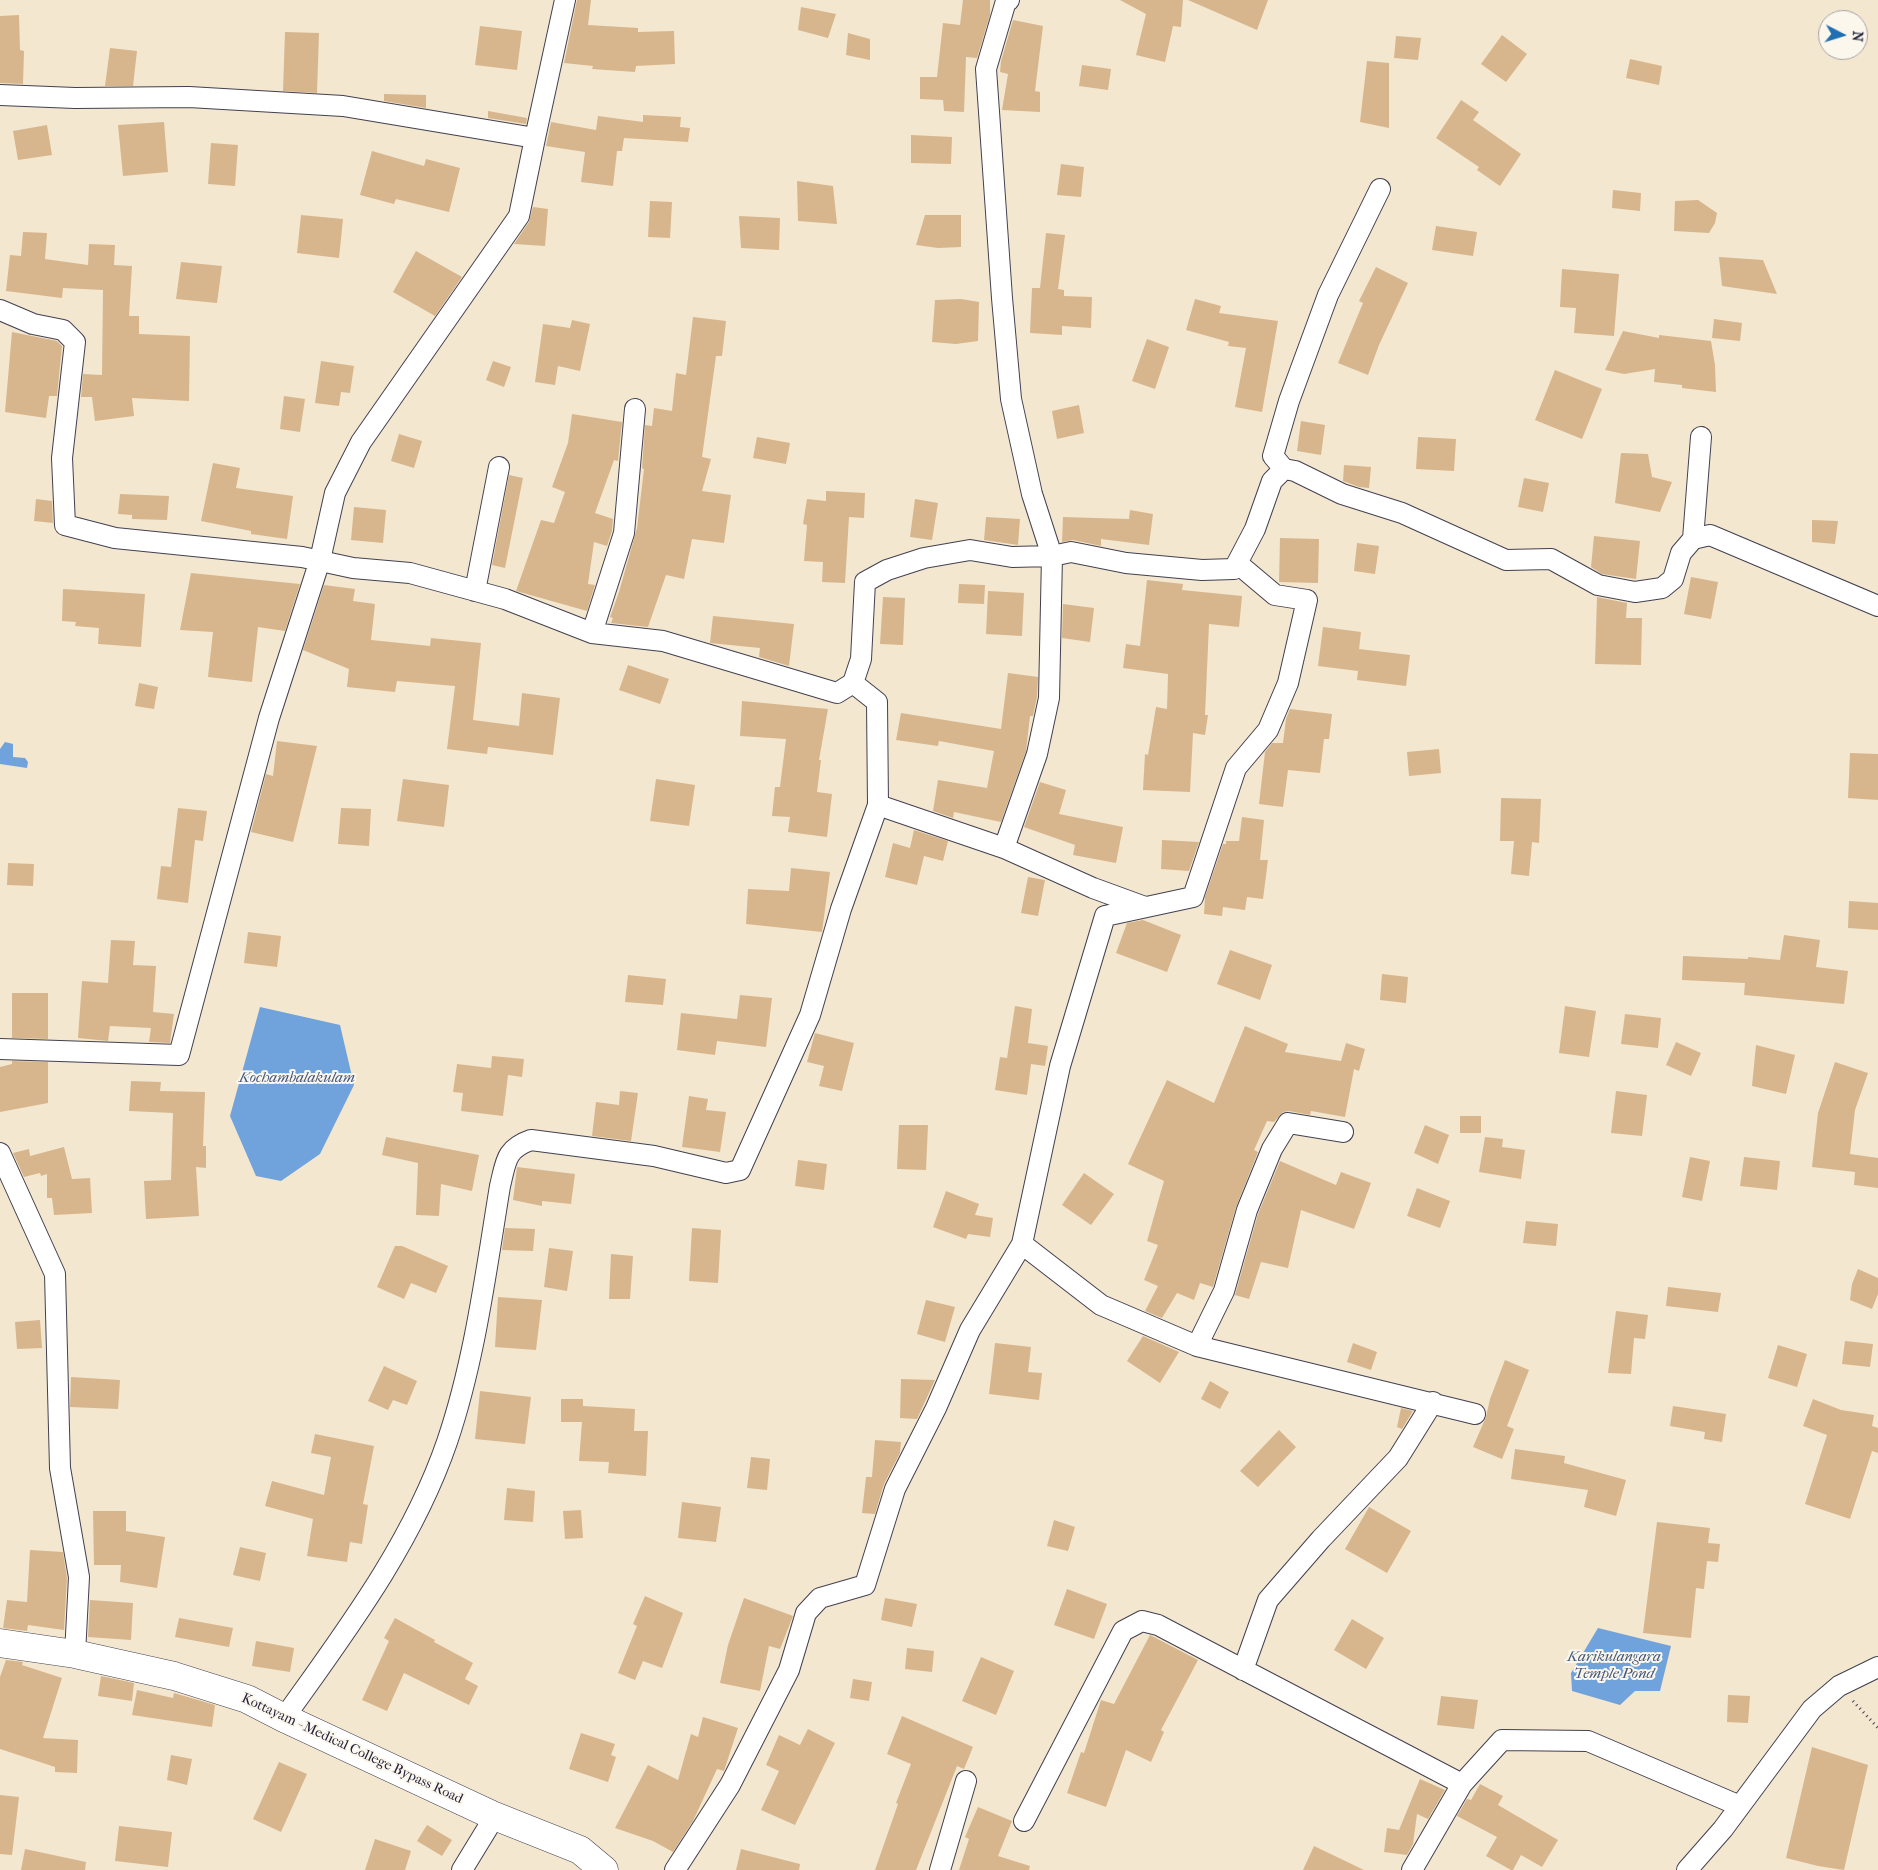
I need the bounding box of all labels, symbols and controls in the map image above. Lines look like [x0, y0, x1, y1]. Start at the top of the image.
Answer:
north arrow [1818, 10, 1868, 60]
text: N [1849, 30, 1866, 42]
water label: Kochambalakulam [239, 1069, 355, 1087]
water label: Karikulangara Temple Pond [1567, 1648, 1661, 1683]
street label: Kottayam - Medical College Bypass Road [239, 1690, 465, 1808]

